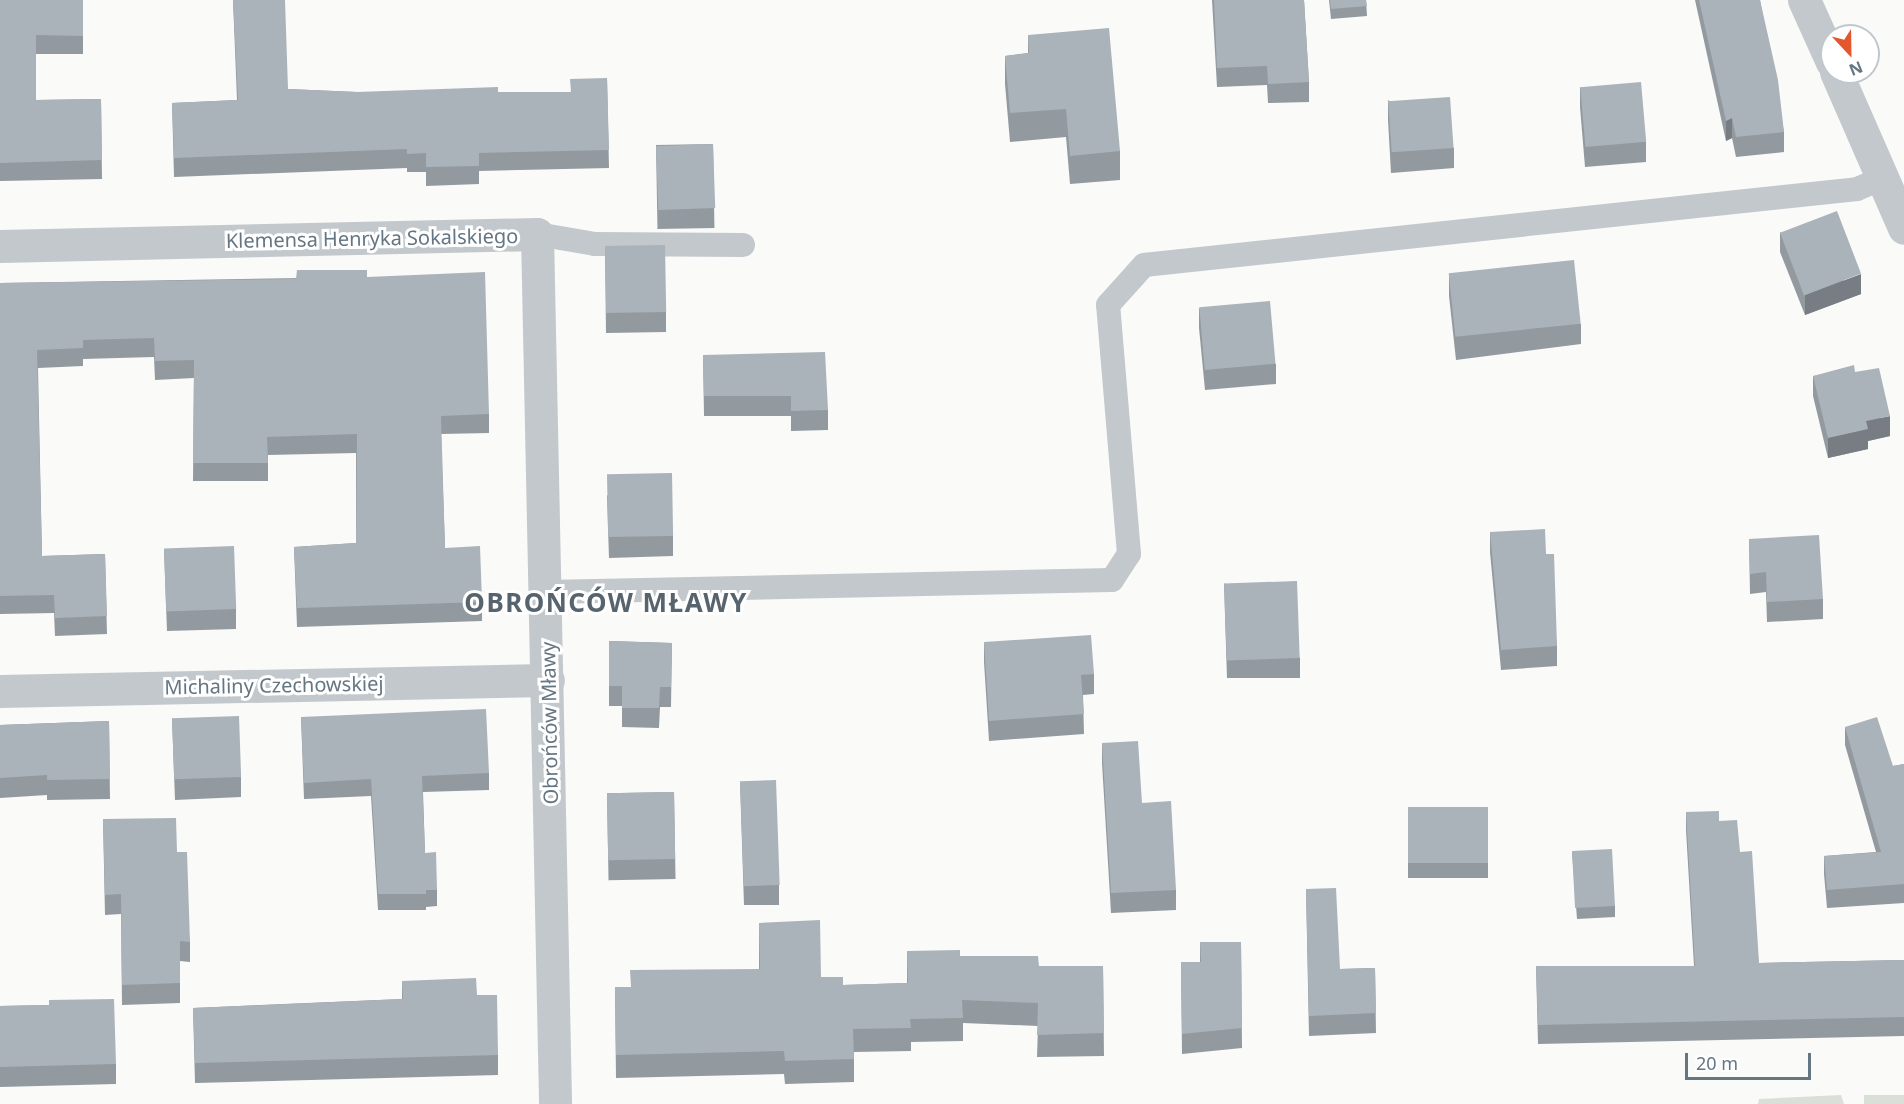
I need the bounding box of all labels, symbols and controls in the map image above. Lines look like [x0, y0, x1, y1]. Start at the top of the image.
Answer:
north arrow [1820, 24, 1880, 84]
text: N [1846, 56, 1866, 81]
street label: Klemensa Henryka Sokalskiego [226, 223, 518, 253]
district label: OBROŃCÓW MŁAWY [464, 587, 748, 619]
street label: Obrońców Mławy [536, 641, 562, 805]
street label: Michaliny Czechowskiej [164, 671, 384, 699]
scale bar [1688, 1041, 1814, 1079]
text: 20 m [1696, 1051, 1738, 1075]

